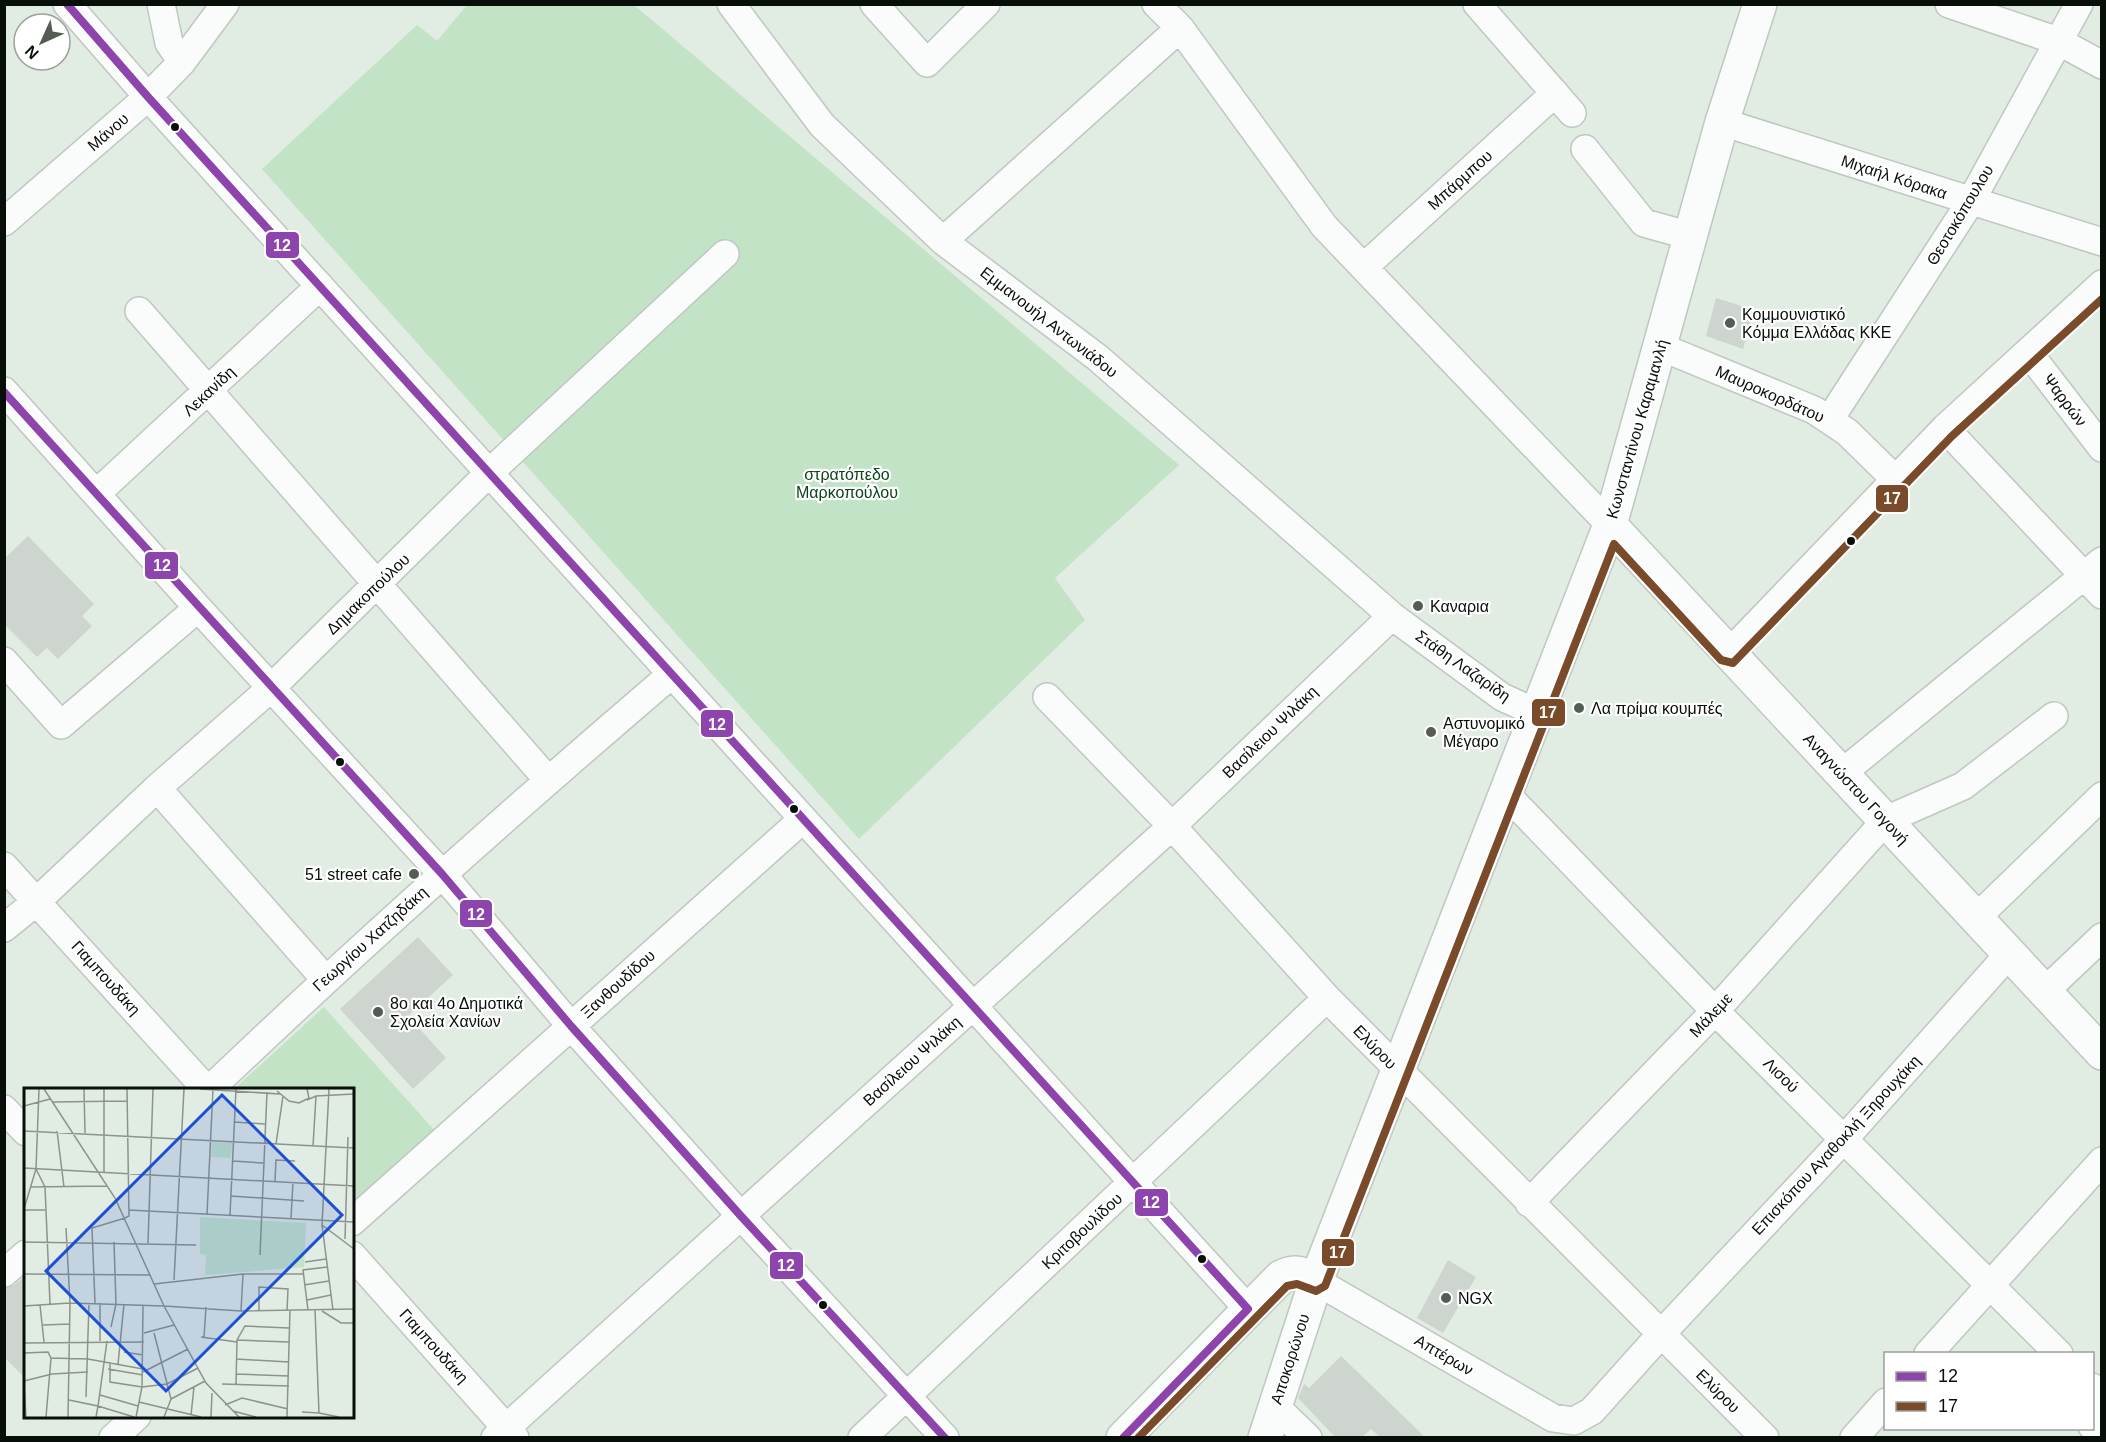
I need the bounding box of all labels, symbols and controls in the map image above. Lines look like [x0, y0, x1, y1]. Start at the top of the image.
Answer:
north arrow [12, 12, 72, 72]
text: N [22, 42, 42, 62]
street label: Μάνου [84, 110, 132, 154]
unlabelled marker [169, 121, 181, 133]
street label: Μπάρμπου [1425, 147, 1495, 213]
street label: Μιχαήλ Κόρακα [1839, 152, 1949, 202]
street label: Θεοτοκόπουλου [1923, 162, 1997, 268]
line badge: 12 [265, 231, 300, 259]
text: 12 [273, 237, 291, 254]
street label: Εμμανουήλ Αντωνιάδου [977, 263, 1121, 381]
place label: Κομμουνιστικό Κόμμα Ελλάδας ΚΚΕ [1742, 306, 1892, 341]
marker: Κομμουνιστικό Κόμμα Ελλάδας ΚΚΕ [1723, 316, 1737, 330]
street label: Κωνσταντίνου Καραμανλή [1603, 337, 1671, 521]
street label: Μαυροκορδάτου [1713, 362, 1827, 426]
street label: Λεκανίδη [180, 363, 238, 419]
street label: Ψαρρών [2040, 371, 2090, 429]
park label: στρατόπεδο Μαρκοπούλου [796, 466, 898, 501]
line badge: 17 [1875, 484, 1909, 513]
text: 17 [1883, 490, 1901, 507]
unlabelled marker [1845, 535, 1857, 547]
street label: Δημακοπούλου [323, 550, 413, 638]
line badge: 12 [144, 551, 179, 580]
text: 12 [153, 557, 171, 574]
place label: Καναρια [1430, 598, 1489, 615]
marker: Καναρια [1411, 599, 1425, 613]
street label: Στάθη Λαζαρίδη [1412, 627, 1514, 706]
street label: Βασίλειου Ψιλάκη [1219, 682, 1321, 782]
line badge: 17 [1531, 698, 1566, 727]
place label: Λα πρίμα κουμπές [1591, 700, 1723, 717]
marker: Λα πρίμα κουμπές [1572, 701, 1586, 715]
text: 17 [1539, 704, 1557, 721]
line badge: 12 [700, 709, 734, 738]
place label: Αστυνομικό Μέγαρο [1443, 715, 1525, 750]
text: 12 [708, 716, 726, 733]
marker: Αστυνομικό Μέγαρο [1424, 725, 1438, 739]
street label: Αναγνώστου Γογονή [1800, 730, 1912, 848]
unlabelled marker [334, 756, 346, 768]
unlabelled marker [788, 803, 800, 815]
place label: 51 street cafe [305, 866, 402, 883]
marker: 51 street cafe [407, 867, 421, 881]
street label: Γεωργίου Χατζηδάκη [309, 883, 431, 996]
line badge: 12 [459, 899, 493, 928]
text: 12 [467, 906, 485, 923]
street label: Γιαμπουδάκη [68, 938, 144, 1018]
street label: Ξανθουδίδου [578, 946, 658, 1022]
street label: Μάλεμε [1686, 989, 1736, 1041]
place label: 8ο και 4ο Δημοτικά Σχολεία Χανίων [390, 995, 523, 1030]
marker: 8ο και 4ο Δημοτικά Σχολεία Χανίων [371, 1005, 385, 1019]
street label: Βασίλειου Ψιλάκη [860, 1013, 964, 1109]
street label: Ελύρου [1350, 1022, 1400, 1072]
street label: Επισκόπου Αγαθοκλή Ξηρουχάκη [1748, 1052, 1924, 1238]
street label: Λισού [1760, 1054, 1802, 1096]
inset map [24, 1088, 354, 1418]
line badge: 12 [1134, 1188, 1169, 1217]
street label: Κριτοβουλίδου [1038, 1190, 1126, 1272]
text: 12 [1142, 1194, 1160, 1211]
line badge: 17 [1321, 1238, 1355, 1267]
text: 17 [1329, 1244, 1347, 1261]
line badge: 12 [769, 1251, 804, 1280]
unlabelled marker [1196, 1253, 1208, 1265]
text: 12 [777, 1257, 795, 1274]
place label: NGX [1458, 1290, 1493, 1307]
marker: NGX [1439, 1291, 1453, 1305]
unlabelled marker [817, 1299, 829, 1311]
street label: Γιαμπουδάκη [396, 1306, 472, 1386]
street label: Αποκορώνου [1267, 1312, 1313, 1406]
street label: Απτέρων [1412, 1331, 1476, 1379]
legend [1884, 1352, 2094, 1430]
street label: Ελύρου [1693, 1366, 1743, 1416]
text: 12 [1938, 1366, 1958, 1386]
text: 17 [1938, 1396, 1958, 1416]

